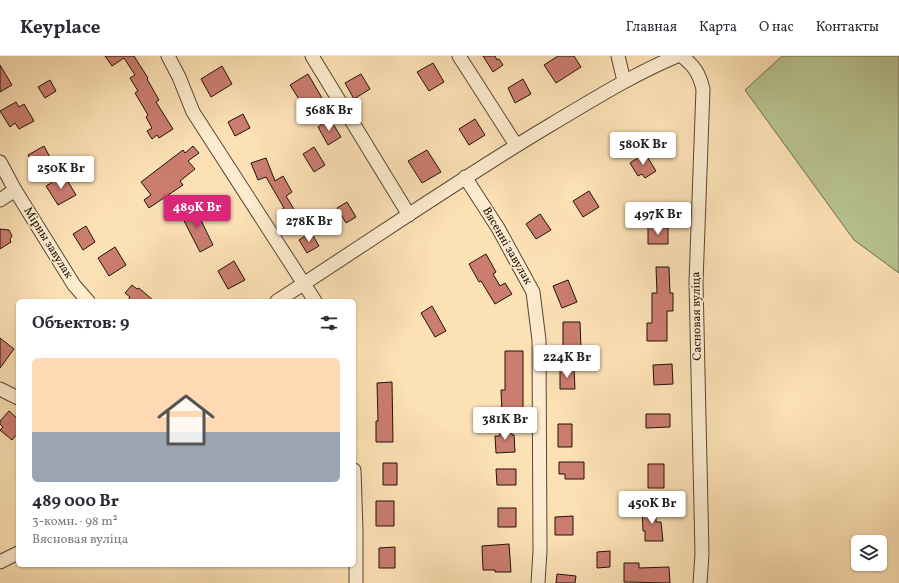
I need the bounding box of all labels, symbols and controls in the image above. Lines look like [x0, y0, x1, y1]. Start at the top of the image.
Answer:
text: Keyplace [20, 15, 101, 41]
text: Главная [626, 18, 677, 37]
text: Карта [699, 18, 737, 37]
text: О нас [759, 18, 794, 37]
text: Контакты [816, 18, 879, 37]
pin: 568K Br [292, 98, 366, 132]
text: 568K Br [305, 102, 353, 120]
pin: 580K Br [606, 132, 680, 166]
text: 580K Br [619, 136, 667, 154]
pin: 250K Br [24, 156, 98, 190]
text: 250K Br [37, 160, 85, 178]
pin: 489K Br [160, 195, 234, 229]
text: 489K Br [173, 199, 221, 217]
pin: 497K Br [621, 202, 695, 236]
street label: Мірны завулак [20, 204, 77, 282]
street label: Вясенні завулак [478, 204, 536, 288]
text: 497K Br [634, 206, 682, 224]
pin: 278K Br [272, 209, 346, 243]
text: 278K Br [286, 213, 332, 231]
street label: Сасновая вуліца [688, 271, 706, 361]
text: Объектов: 9 [32, 312, 129, 335]
icon: filters [318, 312, 340, 334]
pin: 224K Br [530, 345, 604, 379]
text: 224K Br [543, 349, 591, 367]
icon: home [150, 384, 222, 456]
pin: 381K Br [468, 407, 542, 441]
text: 381K Br [482, 411, 528, 429]
text: 489 000 Br [32, 490, 119, 513]
pin: 450K Br [615, 491, 689, 525]
text: 450K Br [628, 495, 676, 513]
text: 3-комн. · 98 m² [32, 513, 117, 531]
text: Вясновая вуліца [32, 531, 128, 549]
map controls [851, 535, 887, 571]
button: layers [851, 535, 887, 571]

